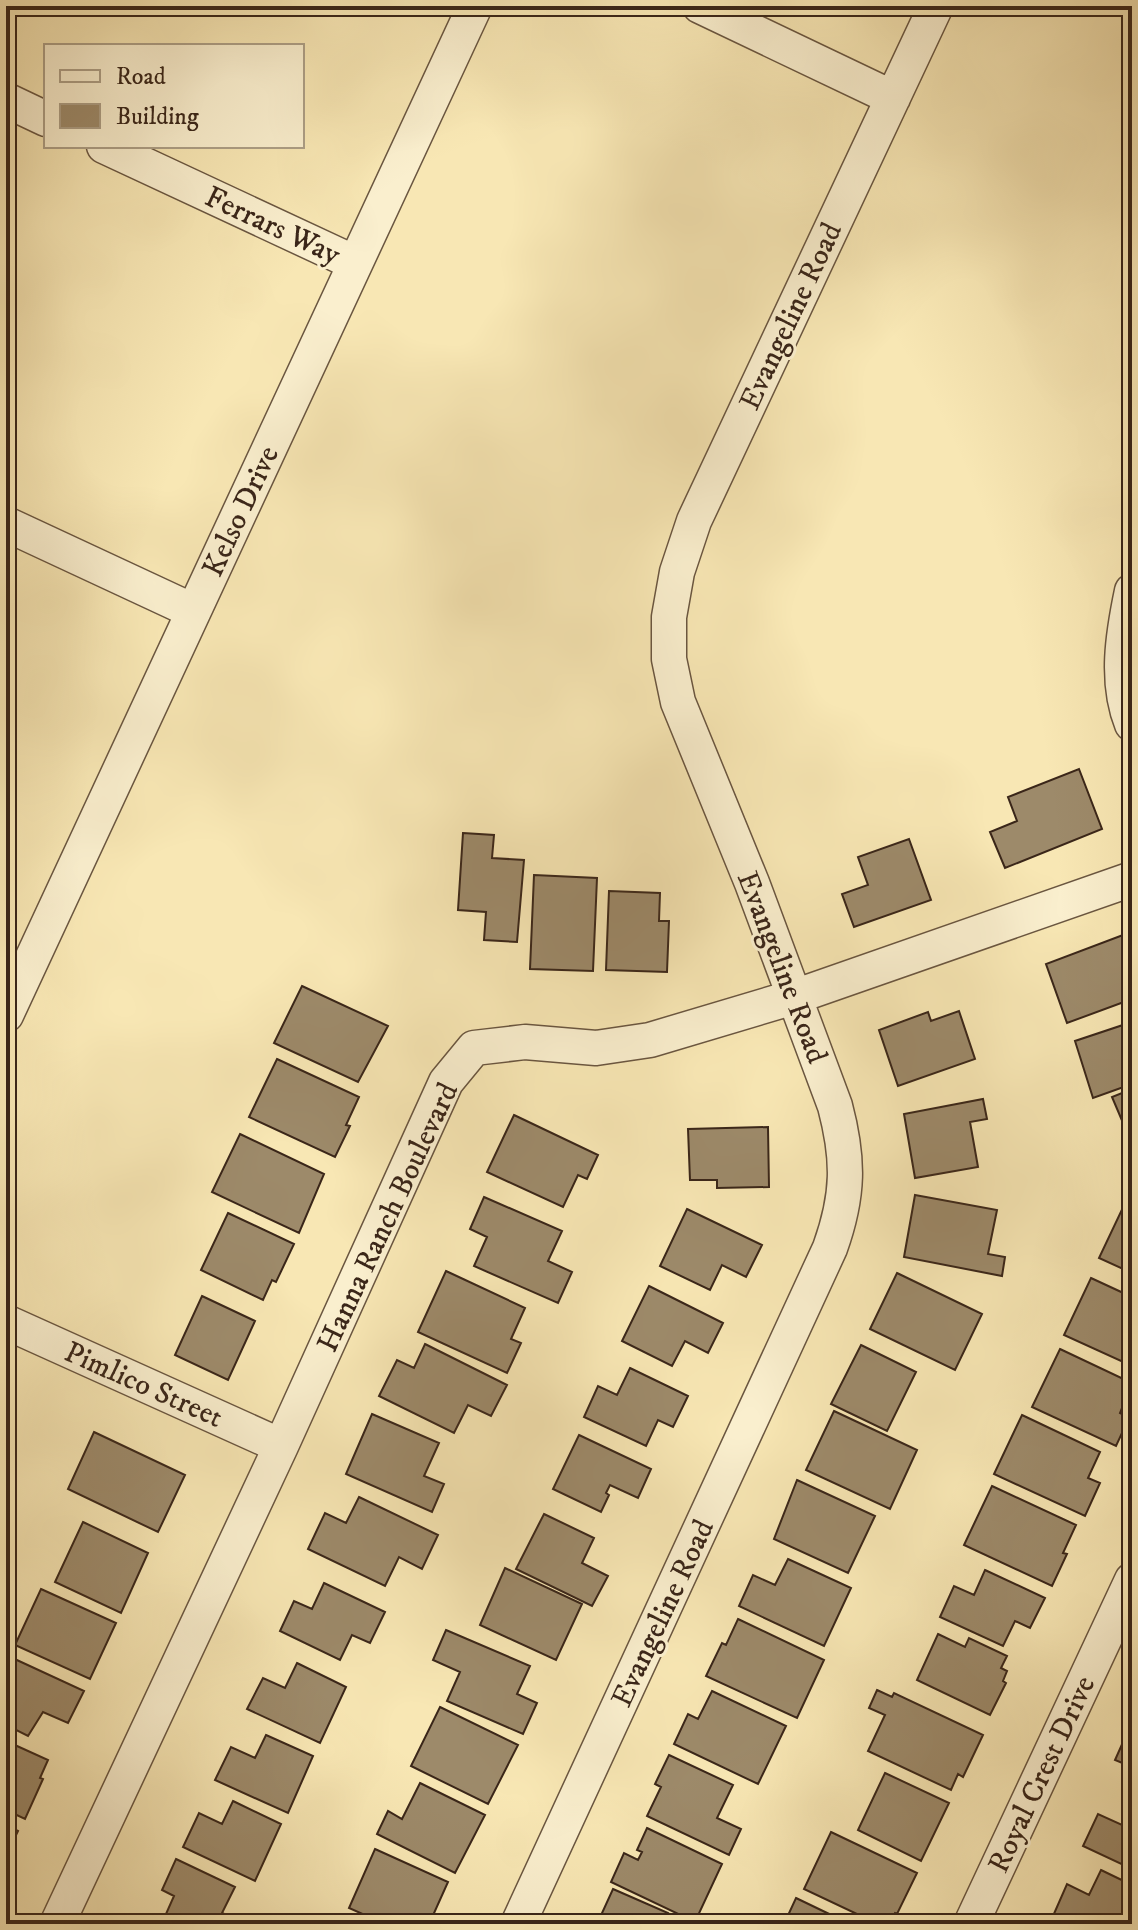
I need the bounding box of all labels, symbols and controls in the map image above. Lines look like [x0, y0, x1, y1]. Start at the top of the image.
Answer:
legend [44, 44, 304, 148]
text: Road [116, 62, 166, 92]
text: Building [116, 102, 199, 132]
street label: Ferrars Way [199, 179, 347, 274]
street label: Evangeline Road [732, 217, 851, 416]
street label: Kelso Drive [195, 440, 288, 583]
street label: Evangeline Road [728, 866, 835, 1069]
street label: Hanna Ranch Boulevard [310, 1077, 467, 1358]
street label: Pimlico Street [59, 1334, 228, 1437]
street label: Evangeline Road [604, 1514, 723, 1713]
street label: Royal Crest Drive [981, 1670, 1104, 1879]

